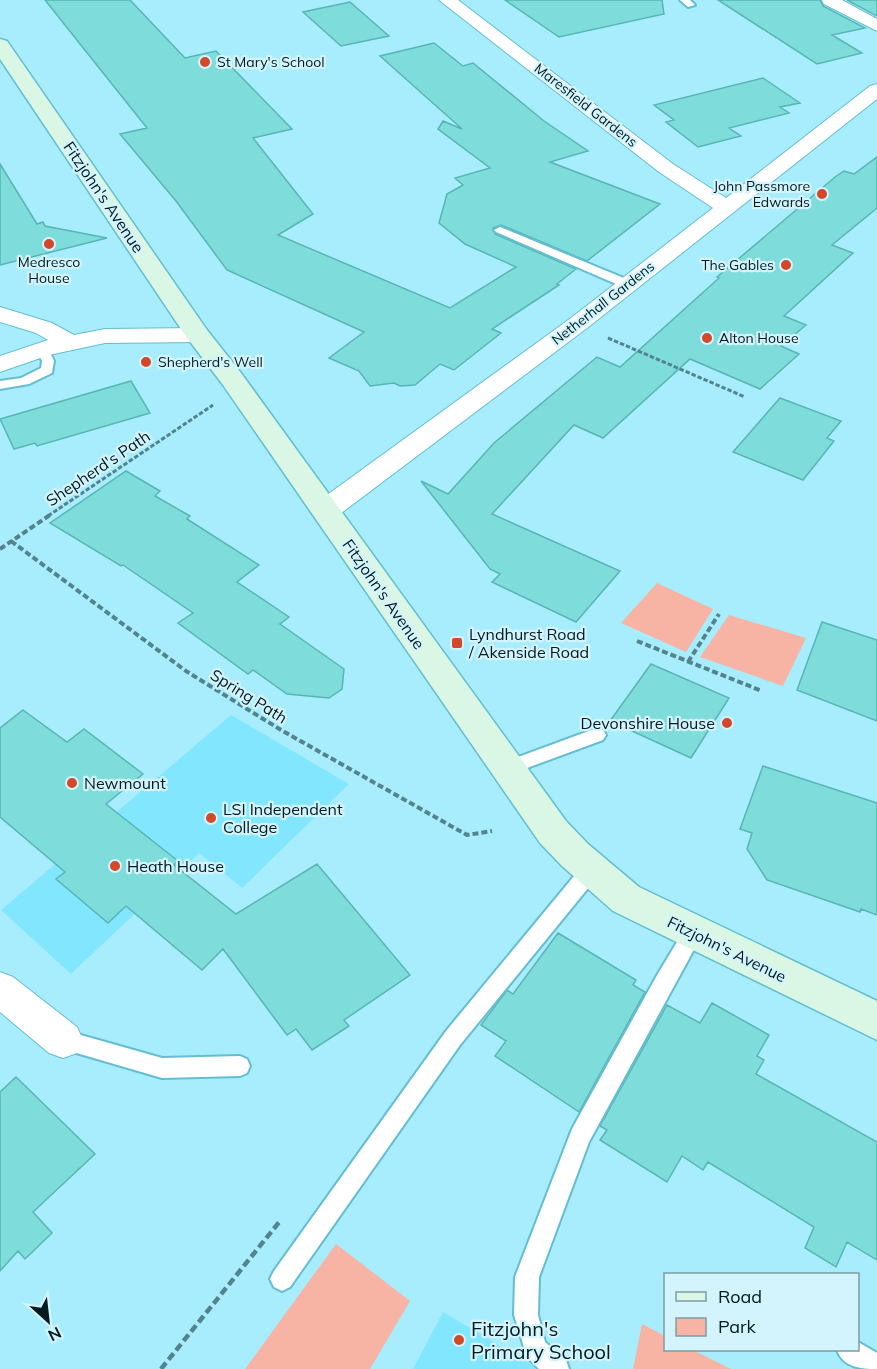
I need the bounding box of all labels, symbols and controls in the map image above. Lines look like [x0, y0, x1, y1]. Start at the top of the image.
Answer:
place label: St Mary's School [217, 53, 324, 71]
marker: St Mary's School [198, 55, 212, 69]
street label: Maresfield Gardens [531, 59, 641, 151]
street label: Fitzjohn's Avenue [59, 138, 149, 256]
place label: John Passmore Edwards [713, 177, 810, 211]
marker: John Passmore Edwards [815, 187, 829, 201]
marker: Medresco House [42, 237, 56, 251]
place label: Medresco House [18, 253, 80, 287]
place label: The Gables [701, 256, 774, 274]
street label: Netherhall Gardens [548, 257, 658, 349]
marker: The Gables [779, 258, 793, 272]
place label: Alton House [719, 329, 799, 347]
marker: Alton House [700, 331, 714, 345]
place label: Shepherd's Well [158, 353, 263, 371]
marker: Shepherd's Well [139, 355, 153, 369]
street label: Shepherd's Path [42, 426, 154, 510]
street label: Fitzjohn's Avenue [339, 535, 429, 653]
place label: Lyndhurst Road / Akenside Road [468, 624, 589, 662]
marker: Lyndhurst Road / Akenside Road [450, 636, 464, 650]
street label: Spring Path [207, 664, 291, 728]
place label: Devonshire House [581, 713, 715, 733]
marker: Devonshire House [720, 716, 734, 730]
place label: Newmount [84, 773, 166, 793]
marker: Newmount [65, 776, 79, 790]
place label: LSI Independent College [223, 799, 343, 837]
marker: LSI Independent College [204, 811, 218, 825]
place label: Heath House [127, 856, 224, 876]
marker: Heath House [108, 859, 122, 873]
street label: Fitzjohn's Avenue [664, 912, 790, 986]
legend [664, 1273, 859, 1351]
text: Road [718, 1285, 762, 1308]
north arrow [18, 1291, 78, 1351]
text: Park [718, 1315, 757, 1338]
place label: Fitzjohn's Primary School [471, 1316, 611, 1364]
text: N [45, 1323, 65, 1346]
marker: Fitzjohn's Primary School [452, 1333, 466, 1347]

